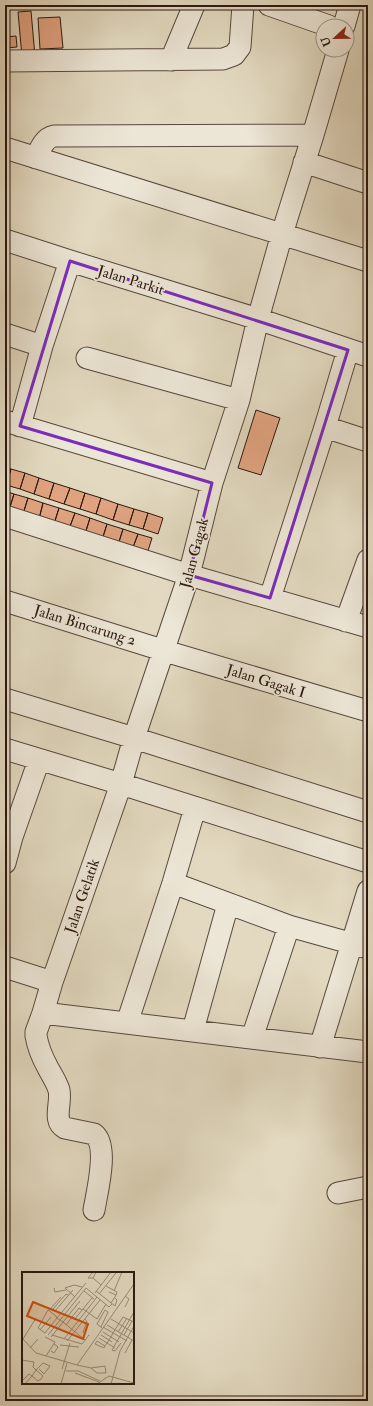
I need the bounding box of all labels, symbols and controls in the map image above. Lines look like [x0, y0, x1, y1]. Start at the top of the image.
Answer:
north arrow [315, 18, 355, 58]
text: U [318, 34, 334, 48]
street label: Jalan Parkit [94, 261, 167, 301]
street label: Jalan Gagak [176, 516, 214, 592]
street label: Jalan Bincarung 2 [30, 601, 139, 651]
street label: Jalan Gagak I [223, 660, 308, 703]
street label: Jalan Gelatik [61, 856, 105, 937]
inset map [22, 1272, 134, 1384]

